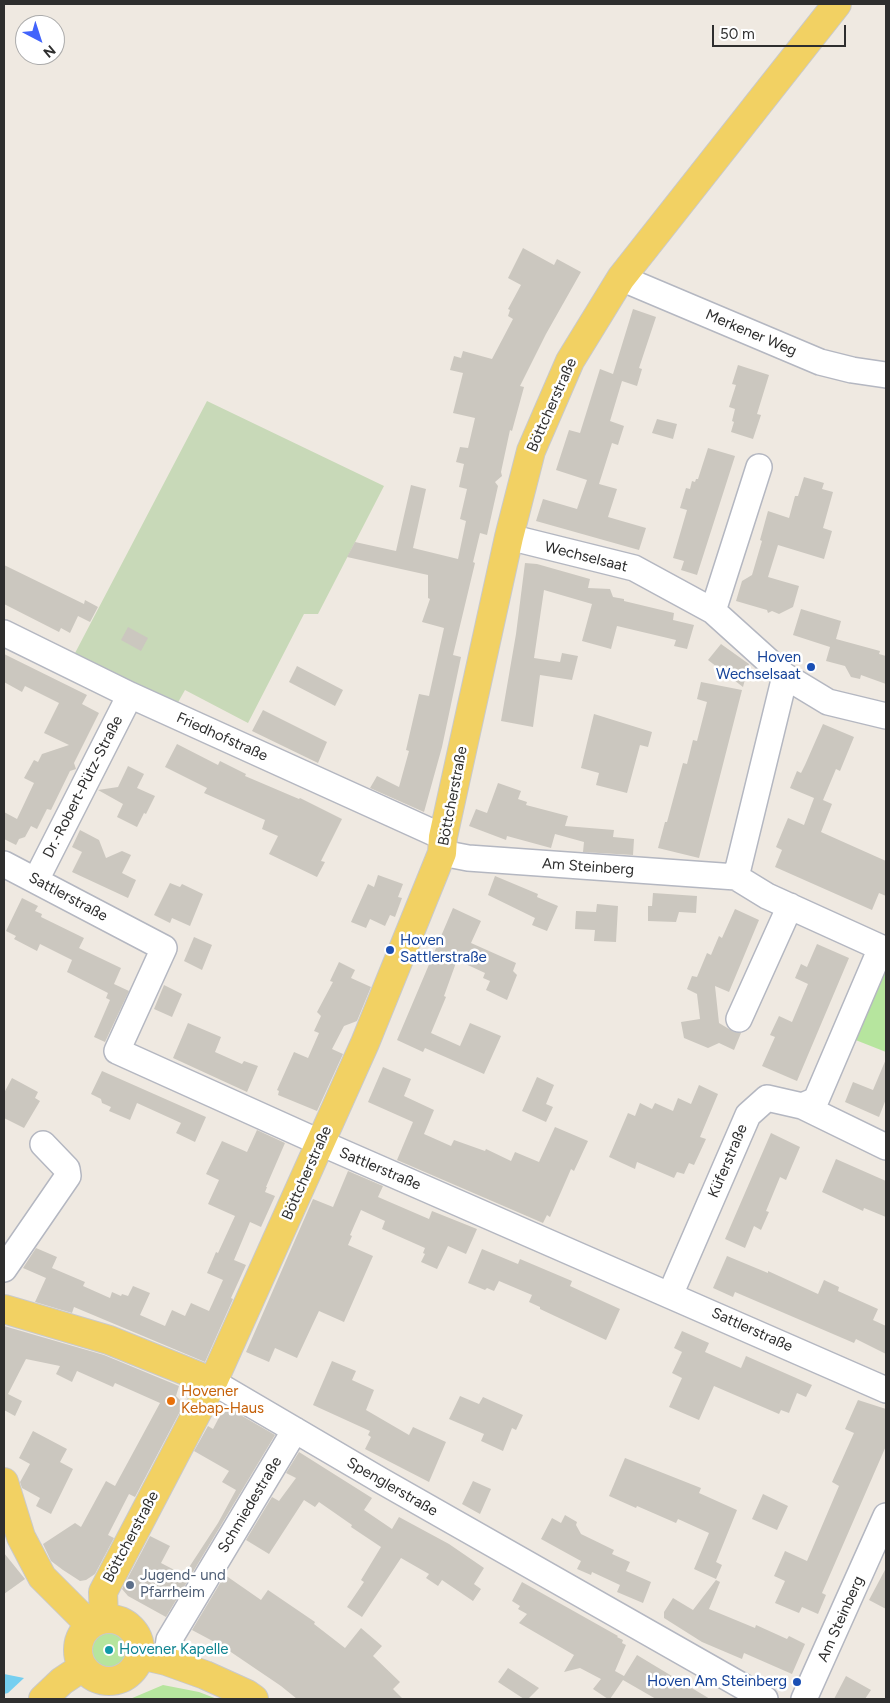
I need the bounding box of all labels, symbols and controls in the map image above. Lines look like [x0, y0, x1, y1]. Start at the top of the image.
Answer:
north arrow [15, 15, 65, 65]
scale bar [715, 15, 849, 47]
text: 50 m [720, 25, 755, 43]
text: N [40, 41, 59, 61]
street label: Merkener Weg [703, 306, 799, 360]
street label: Böttcherstraße [523, 355, 581, 455]
street label: Wechselsaat [543, 538, 629, 576]
place label: Hoven Wechselsaat [716, 649, 801, 684]
marker: Hoven Wechselsaat [805, 661, 817, 673]
street label: Friedhofstraße [174, 709, 270, 765]
street label: Dr.-Robert-Pütz-Straße [39, 713, 127, 861]
street label: Böttcherstraße [435, 745, 471, 847]
street label: Am Steinberg [541, 855, 635, 879]
street label: Sattlerstraße [25, 869, 111, 925]
place label: Hoven Sattlerstraße [400, 932, 487, 967]
marker: Hoven Sattlerstraße [384, 944, 396, 956]
street label: Küferstraße [704, 1121, 752, 1201]
street label: Böttcherstraße [278, 1123, 336, 1223]
street label: Sattlerstraße [337, 1144, 423, 1194]
street label: Sattlerstraße [709, 1304, 795, 1356]
place label: Hovener Kebap-Haus [181, 1383, 264, 1418]
marker: Hovener Kebap-Haus [165, 1395, 177, 1407]
street label: Schmiedestraße [214, 1454, 286, 1556]
street label: Spenglerstraße [343, 1454, 441, 1520]
street label: Böttcherstraße [99, 1488, 163, 1586]
place label: Jugend- und Pfarrheim [140, 1567, 226, 1602]
street label: Am Steinberg [814, 1573, 868, 1665]
marker: Jugend- und Pfarrheim [124, 1579, 136, 1591]
place label: Hovener Kapelle [119, 1641, 228, 1659]
marker: Hovener Kapelle [103, 1644, 115, 1656]
place label: Hoven Am Steinberg [647, 1673, 787, 1691]
marker: Hoven Am Steinberg [791, 1676, 803, 1688]

